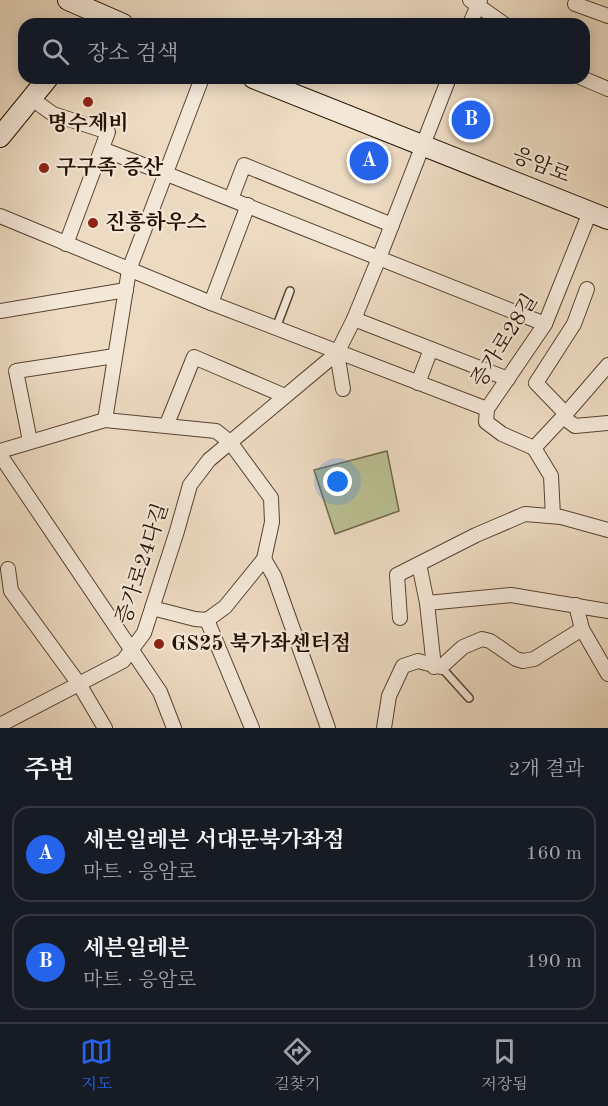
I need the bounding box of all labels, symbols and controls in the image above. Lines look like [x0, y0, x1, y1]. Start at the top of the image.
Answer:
search box [18, 18, 590, 84]
icon: search [39, 35, 72, 68]
text: 장소 검색 [87, 43, 178, 65]
marker: 명수제비 [81, 95, 95, 109]
pin: B [452, 98, 490, 142]
place label: 명수제비 [47, 111, 129, 135]
pin: A [350, 138, 388, 184]
street label: 응암로 [509, 143, 574, 187]
place label: 구구족 증산 [56, 155, 164, 179]
marker: 구구족 증산 [37, 161, 51, 175]
place label: 진흥하우스 [105, 210, 206, 234]
marker: 진흥하우스 [86, 216, 100, 230]
street label: 증가로28길 [466, 290, 542, 391]
your location [323, 467, 352, 496]
street label: 증가로24다길 [112, 500, 172, 627]
place label: GS25 북가좌센터점 [171, 631, 351, 655]
marker: GS25 북가좌센터점 [152, 637, 166, 651]
text: 주변 [24, 758, 74, 784]
text: 2개 결과 [509, 760, 584, 780]
text: 세븐일레븐 서대문북가좌점 [83, 830, 344, 852]
text: A [38, 844, 53, 864]
text: 160 m [526, 844, 582, 864]
text: 마트 · 응암로 [83, 863, 196, 883]
text: 세븐일레븐 [83, 938, 189, 960]
text: B [38, 952, 53, 972]
text: 190 m [526, 952, 582, 972]
text: 마트 · 응암로 [83, 971, 196, 991]
tab: 지도 [80, 1035, 113, 1095]
tab: 길찾기 [274, 1035, 321, 1095]
tab: 저장됨 [481, 1035, 528, 1095]

